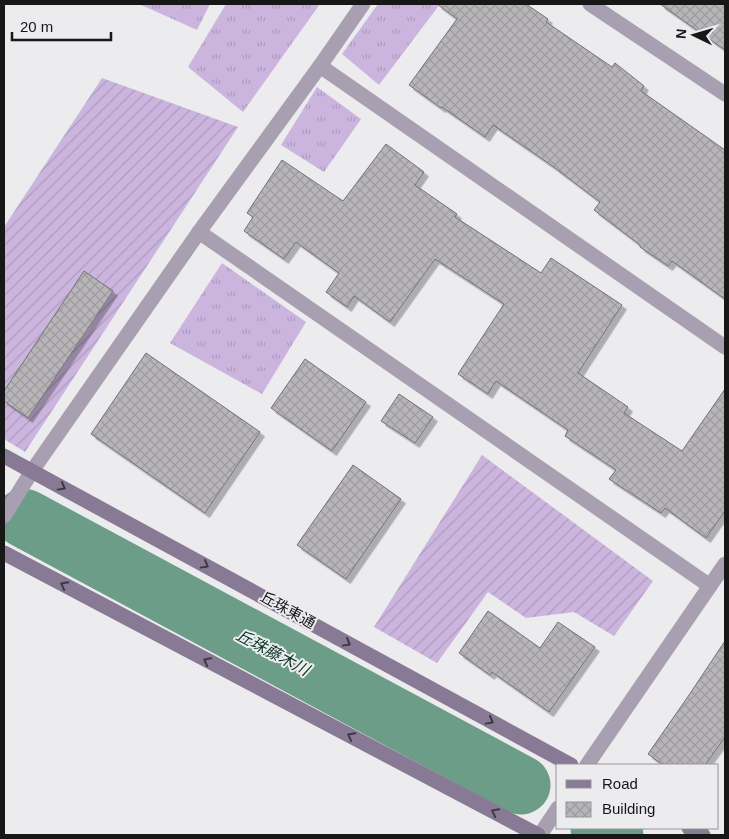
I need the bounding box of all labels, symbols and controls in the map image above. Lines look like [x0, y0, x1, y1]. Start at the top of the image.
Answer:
scale bar [12, 10, 111, 42]
north arrow [669, 10, 719, 60]
text: 20 m [20, 18, 53, 35]
text: N [673, 28, 689, 40]
one-way arrow [57, 481, 66, 491]
one-way arrow [199, 559, 208, 569]
one-way arrow [60, 581, 69, 591]
street label: 丘珠東通 [258, 588, 319, 632]
water label: 丘珠藤木川 [233, 626, 314, 680]
one-way arrow [342, 637, 351, 647]
one-way arrow [204, 657, 213, 667]
one-way arrow [485, 715, 494, 725]
one-way arrow [347, 733, 356, 743]
legend [556, 764, 719, 829]
text: Road [602, 775, 638, 792]
text: Building [602, 800, 655, 817]
one-way arrow [491, 809, 500, 819]

